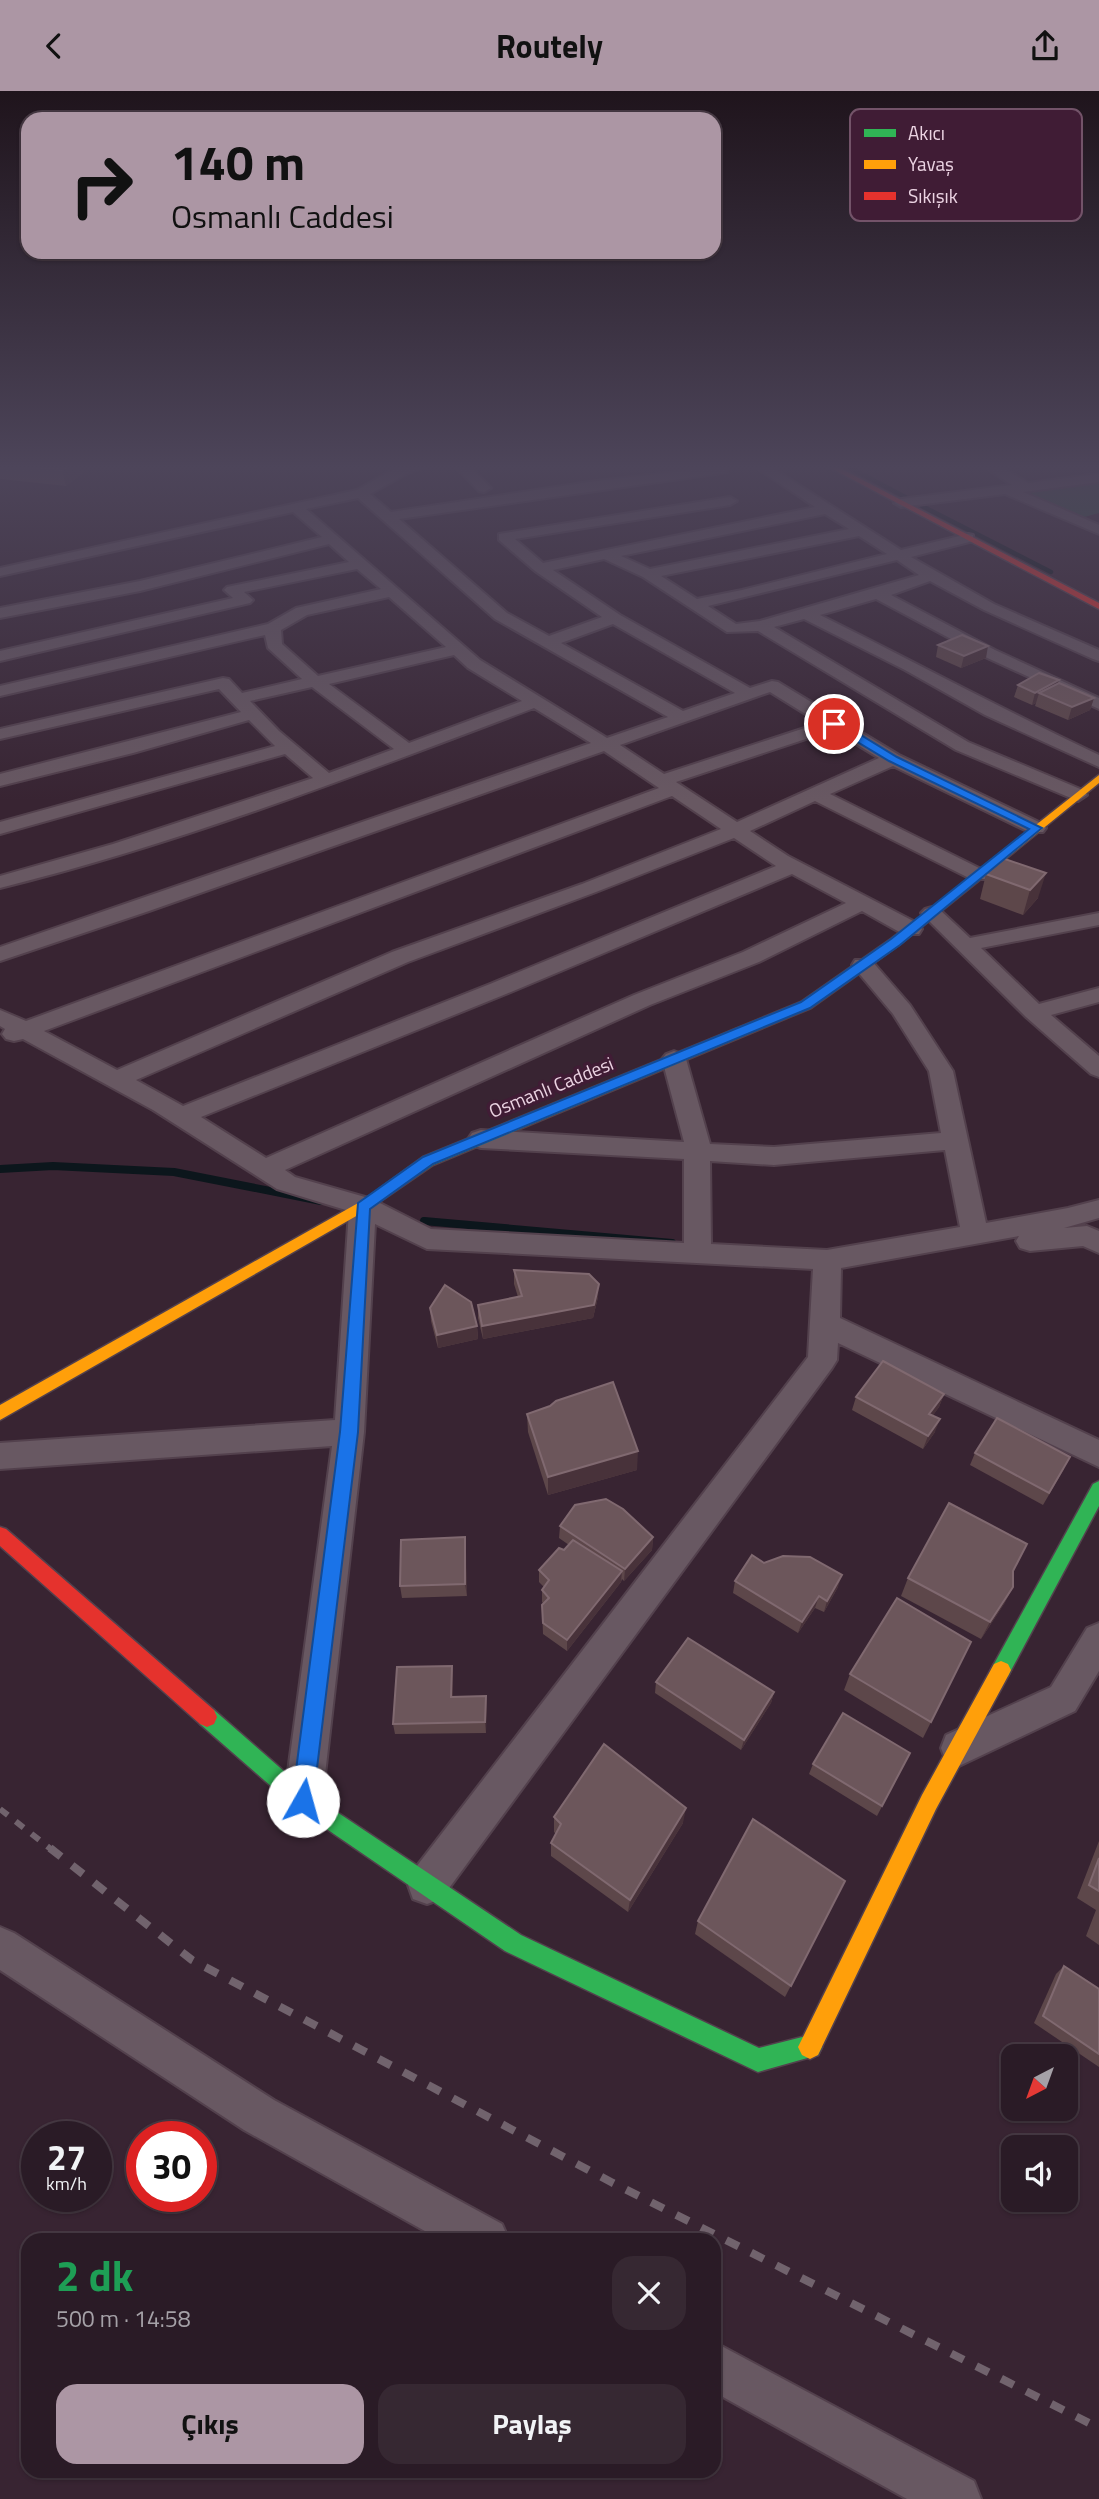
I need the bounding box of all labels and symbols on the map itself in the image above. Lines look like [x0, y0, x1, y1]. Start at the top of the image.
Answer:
legend [850, 109, 1082, 221]
text: Akıcı [908, 118, 945, 147]
text: Yavaş [908, 149, 954, 178]
text: Sıkışık [908, 181, 958, 210]
pin [804, 694, 864, 754]
street label: Osmanlı Caddesi [484, 1048, 618, 1125]
position arrow [266, 1764, 340, 1838]
north arrow [1001, 2044, 1078, 2121]
speed limit sign: 30 [126, 2121, 217, 2212]

